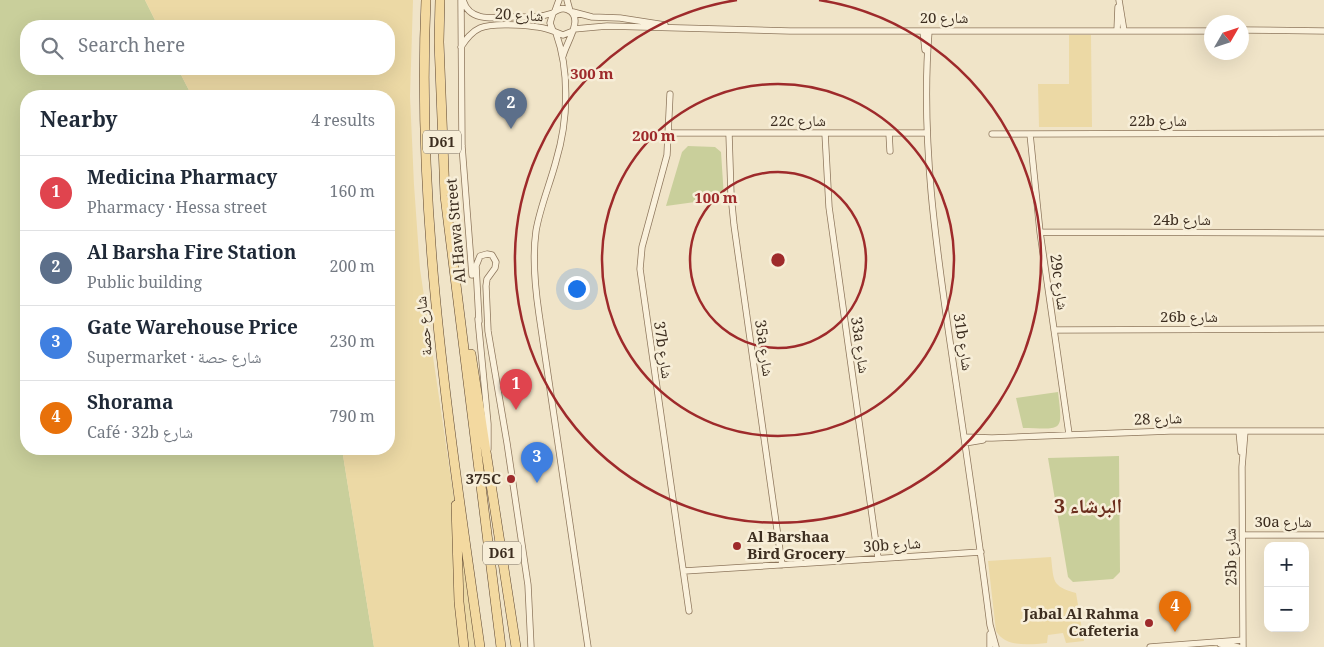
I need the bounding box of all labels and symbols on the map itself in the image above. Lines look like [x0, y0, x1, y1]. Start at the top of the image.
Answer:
street label: شارع 20 [494, 3, 544, 31]
street label: شارع 20 [920, 7, 968, 33]
north arrow [1204, 15, 1249, 60]
text: 300 m [570, 63, 614, 89]
pin: 2 [495, 88, 527, 129]
street label: 22c شارع [770, 110, 826, 136]
street label: 22b شارع [1129, 110, 1187, 136]
text: 200 m [632, 125, 676, 151]
road number: D61 [423, 130, 461, 154]
street label: Al Hawa Street [440, 177, 476, 284]
text: 100 m [694, 187, 738, 213]
street label: 24b شارع [1153, 209, 1211, 235]
centre of rings [769, 251, 787, 269]
street label: 29c شارع [1040, 253, 1074, 312]
your location [564, 276, 590, 302]
street label: شارع حصة [410, 295, 442, 357]
street label: 26b شارع [1160, 306, 1218, 332]
street label: 31b شارع [944, 312, 978, 373]
street label: 33a شارع [841, 315, 875, 375]
street label: 35a شارع [745, 318, 779, 378]
street label: 37b شارع [644, 320, 678, 381]
pin: 1 [500, 369, 532, 410]
street label: شارع 28 [1133, 407, 1183, 435]
pin: 3 [521, 442, 553, 483]
place label: 375C [466, 468, 501, 494]
marker: 375C [505, 473, 517, 485]
district label: البرشاء 3 [1054, 492, 1122, 526]
street label: 30a شارع [1254, 511, 1312, 537]
place label: Al Barshaa Bird Grocery [747, 526, 845, 569]
street label: 25b شارع [1219, 528, 1247, 586]
street label: 30b شارع [862, 532, 922, 562]
marker: Al Barshaa Bird Grocery [731, 540, 743, 552]
road number: D61 [483, 542, 521, 564]
pin: 4 [1159, 591, 1191, 632]
place label: Jabal Al Rahma Cafeteria [1022, 603, 1139, 646]
marker: Jabal Al Rahma Cafeteria [1143, 617, 1155, 629]

